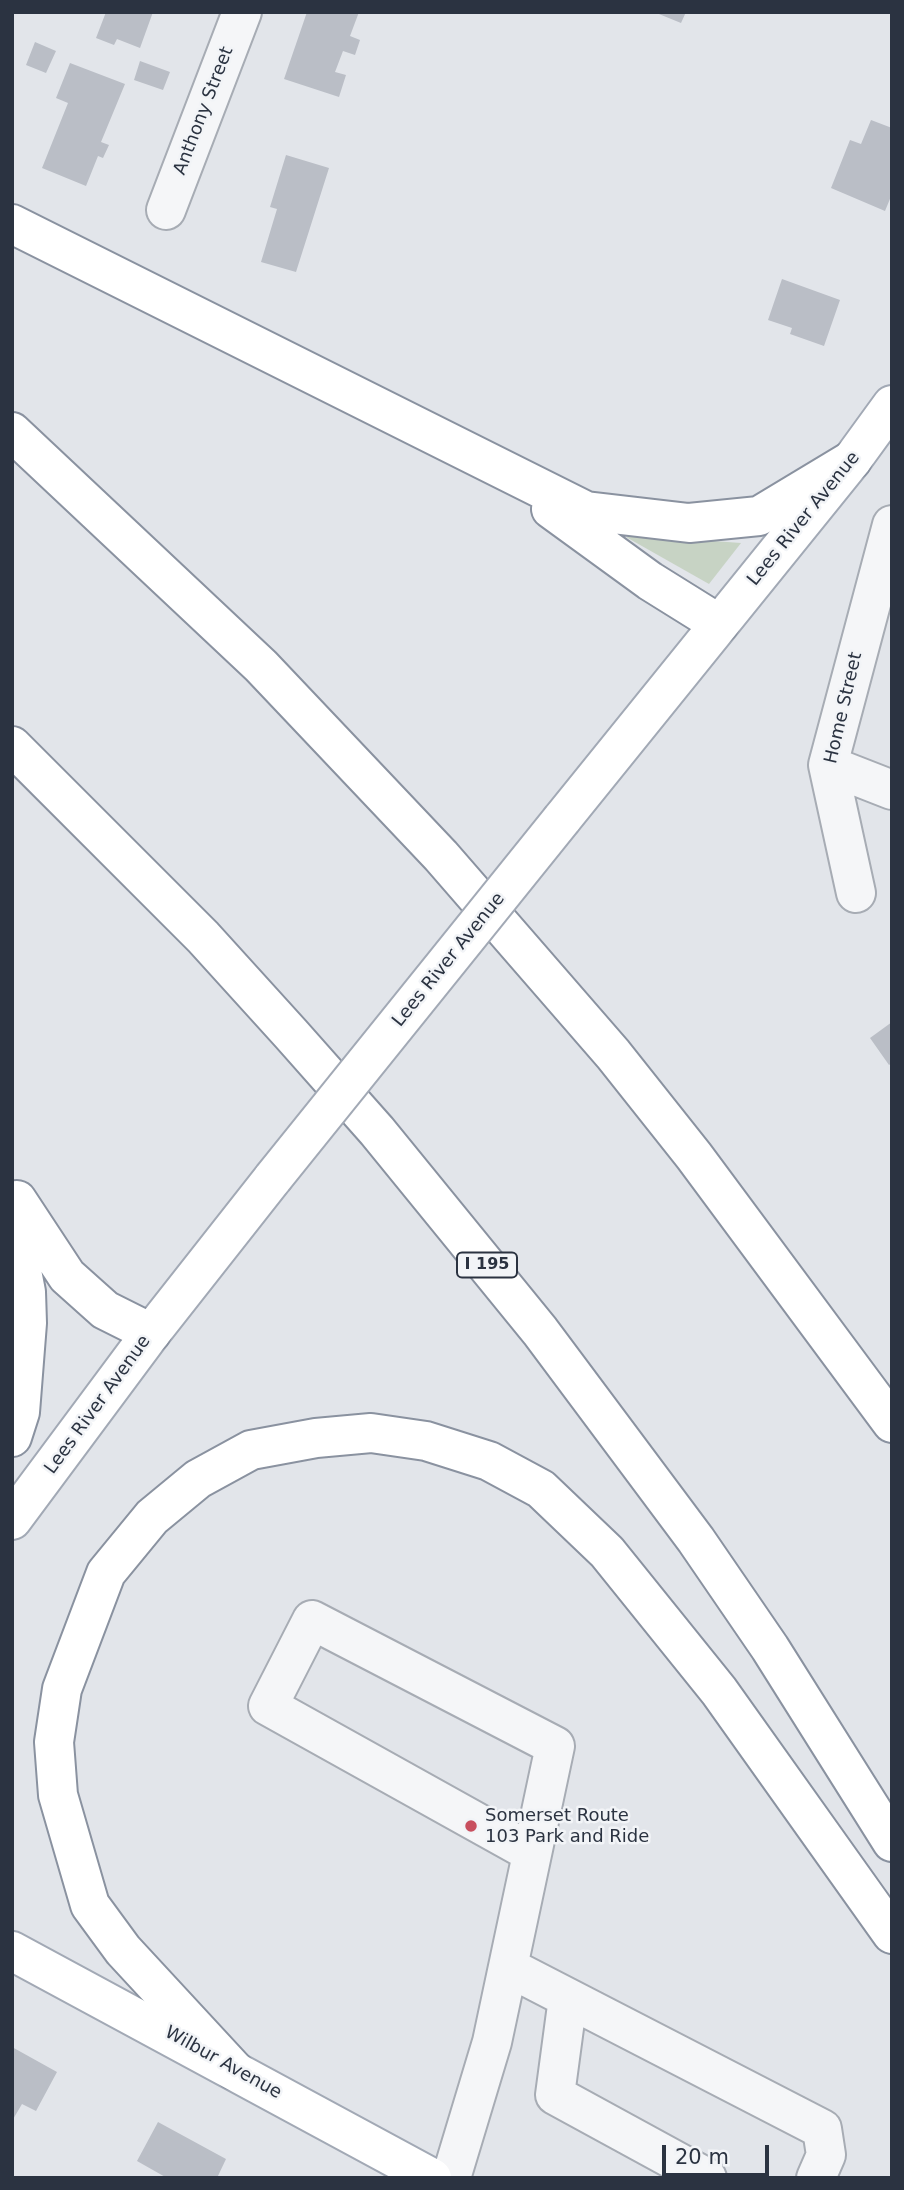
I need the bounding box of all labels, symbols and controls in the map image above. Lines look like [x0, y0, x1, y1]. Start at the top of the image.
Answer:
street label: Anthony Street [170, 44, 238, 178]
street label: Lees River Avenue [743, 448, 865, 590]
street label: Home Street [821, 650, 867, 766]
street label: Lees River Avenue [388, 889, 510, 1031]
road number: I 195 [457, 1252, 517, 1278]
street label: Lees River Avenue [40, 1331, 156, 1479]
place label: Somerset Route 103 Park and Ride [485, 1805, 649, 1848]
marker: Somerset Route 103 Park and Ride [463, 1818, 479, 1834]
street label: Wilbur Avenue [161, 2022, 285, 2104]
scale bar [666, 2130, 773, 2174]
text: 20 m [675, 2145, 729, 2169]

